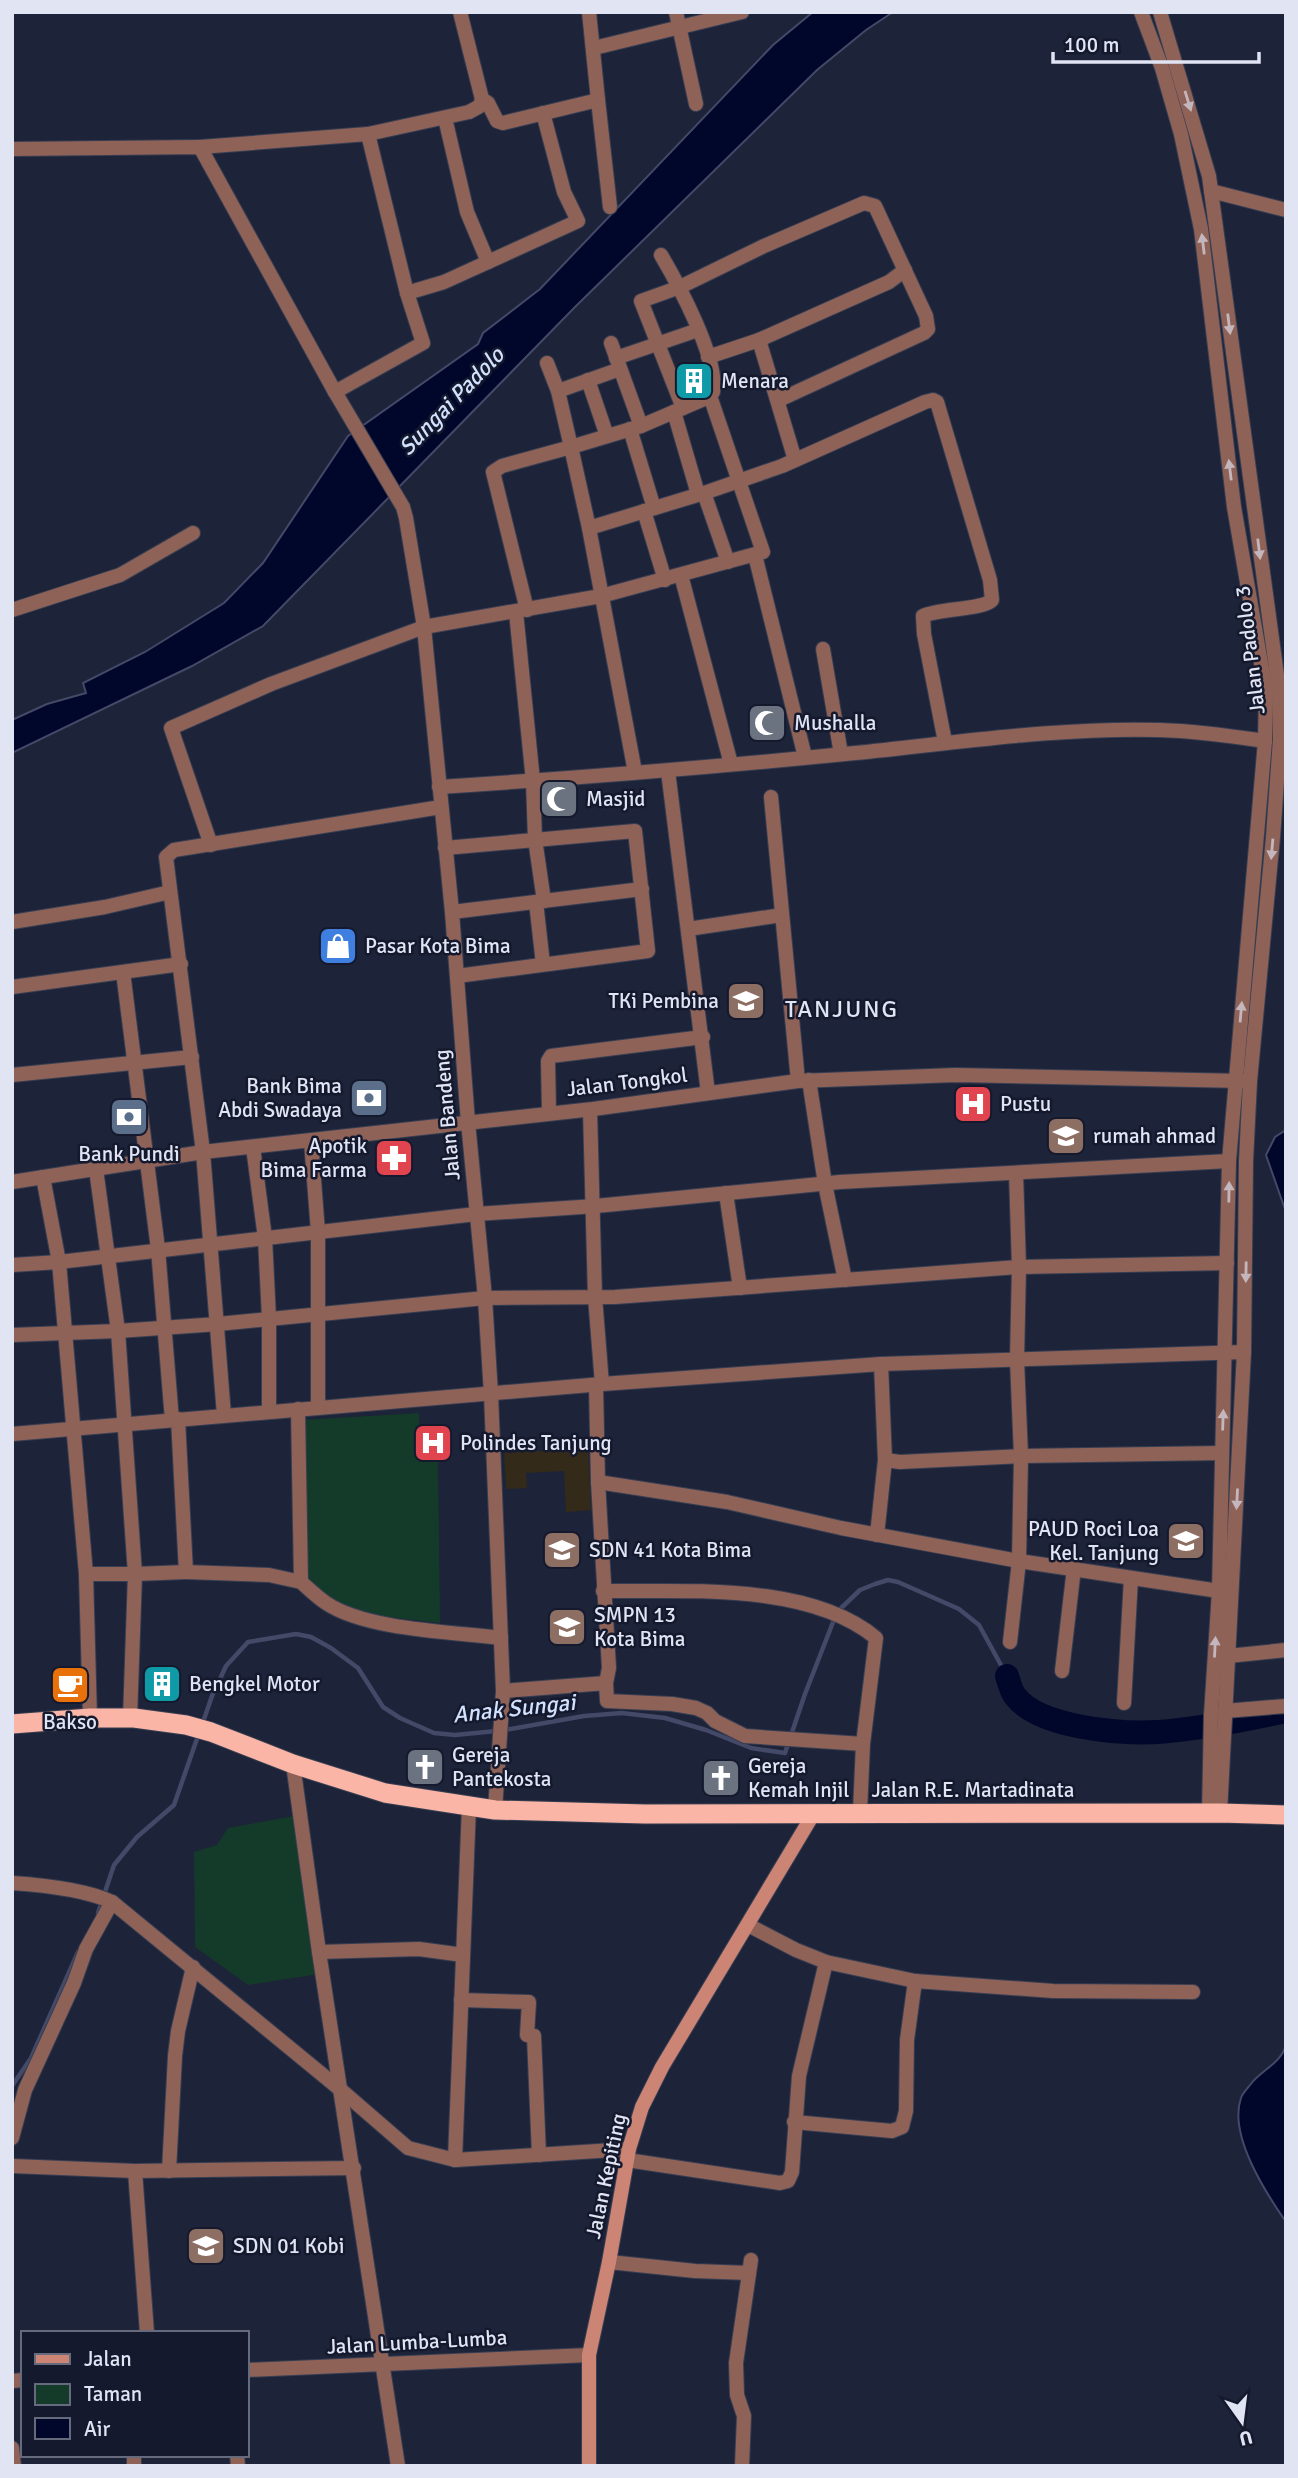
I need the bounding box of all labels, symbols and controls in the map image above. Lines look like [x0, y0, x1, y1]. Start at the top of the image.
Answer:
scale bar [1053, 21, 1260, 65]
text: 100 m [1064, 32, 1119, 58]
one-way arrow [1183, 90, 1193, 111]
one-way arrow [1198, 233, 1209, 255]
one-way arrow [1224, 313, 1235, 335]
water label: Sungai Padolo [392, 340, 511, 462]
building icon: Menara [673, 360, 715, 402]
place label: Menara [721, 368, 789, 394]
one-way arrow [1224, 459, 1235, 481]
one-way arrow [1253, 539, 1264, 561]
street label: Jalan Padolo 3 [1229, 584, 1271, 716]
mosque icon: Mushalla [746, 702, 788, 744]
place label: Mushalla [794, 710, 877, 736]
mosque icon: Masjid [538, 778, 580, 820]
place label: Masjid [586, 786, 646, 812]
one-way arrow [1266, 838, 1277, 860]
shop icon: Pasar Kota Bima [317, 925, 359, 967]
place label: Pasar Kota Bima [365, 933, 511, 959]
school or university icon: TKi Pembina [725, 980, 767, 1022]
place label: TKi Pembina [608, 988, 719, 1014]
district label: TANJUNG [785, 994, 899, 1024]
one-way arrow [1236, 1001, 1247, 1023]
street label: Jalan Bandeng [428, 1048, 466, 1182]
street label: Jalan Tongkol [565, 1062, 689, 1102]
place label: Bank Bima Abdi Swadaya [218, 1073, 342, 1123]
bank icon: Bank Bima Abdi Swadaya [348, 1077, 390, 1119]
hospital icon: Pustu [952, 1083, 994, 1125]
place label: Pustu [1000, 1091, 1051, 1117]
bank icon: Bank Pundi [108, 1096, 150, 1138]
school or university icon: rumah ahmad [1045, 1115, 1087, 1157]
place label: rumah ahmad [1093, 1123, 1216, 1149]
place label: Apotik Bima Farma [261, 1133, 367, 1183]
pharmacy icon: Apotik Bima Farma [373, 1137, 415, 1179]
place label: Bank Pundi [78, 1141, 180, 1167]
one-way arrow [1223, 1181, 1235, 1203]
one-way arrow [1240, 1261, 1251, 1283]
one-way arrow [1218, 1409, 1229, 1431]
hospital icon: Polindes Tanjung [412, 1422, 454, 1464]
place label: Polindes Tanjung [460, 1430, 612, 1456]
one-way arrow [1231, 1488, 1242, 1510]
place label: PAUD Roci Loa Kel. Tanjung [1028, 1516, 1159, 1566]
school or university icon: PAUD Roci Loa Kel. Tanjung [1165, 1520, 1207, 1562]
school or university icon: SDN 41 Kota Bima [541, 1529, 583, 1571]
place label: SDN 41 Kota Bima [589, 1537, 752, 1563]
place label: SMPN 13 Kota Bima [594, 1602, 685, 1652]
school or university icon: SMPN 13 Kota Bima [546, 1606, 588, 1648]
one-way arrow [1210, 1636, 1221, 1658]
building icon: Bengkel Motor [141, 1663, 183, 1705]
cafe icon: Bakso [49, 1664, 91, 1706]
place label: Bengkel Motor [189, 1671, 320, 1697]
water label: Anak Sungai [451, 1687, 579, 1729]
place label: Bakso [43, 1709, 97, 1735]
place label: Gereja Pantekosta [452, 1742, 551, 1792]
church icon: Gereja Pantekosta [404, 1746, 446, 1788]
place label: Gereja Kemah Injil [748, 1753, 849, 1803]
church icon: Gereja Kemah Injil [700, 1757, 742, 1799]
street label: Jalan R.E. Martadinata [872, 1777, 1074, 1803]
street label: Jalan Kepiting [580, 2111, 632, 2241]
school or university icon: SDN 01 Kobi [185, 2225, 227, 2267]
place label: SDN 01 Kobi [233, 2233, 344, 2259]
street label: Jalan Lumba-Lumba [326, 2324, 508, 2360]
legend [21, 2331, 248, 2457]
text: Jalan [84, 2346, 132, 2372]
text: Taman [84, 2381, 142, 2407]
north arrow [1207, 2387, 1277, 2457]
text: Air [84, 2416, 111, 2442]
text: U [1237, 2424, 1255, 2451]

